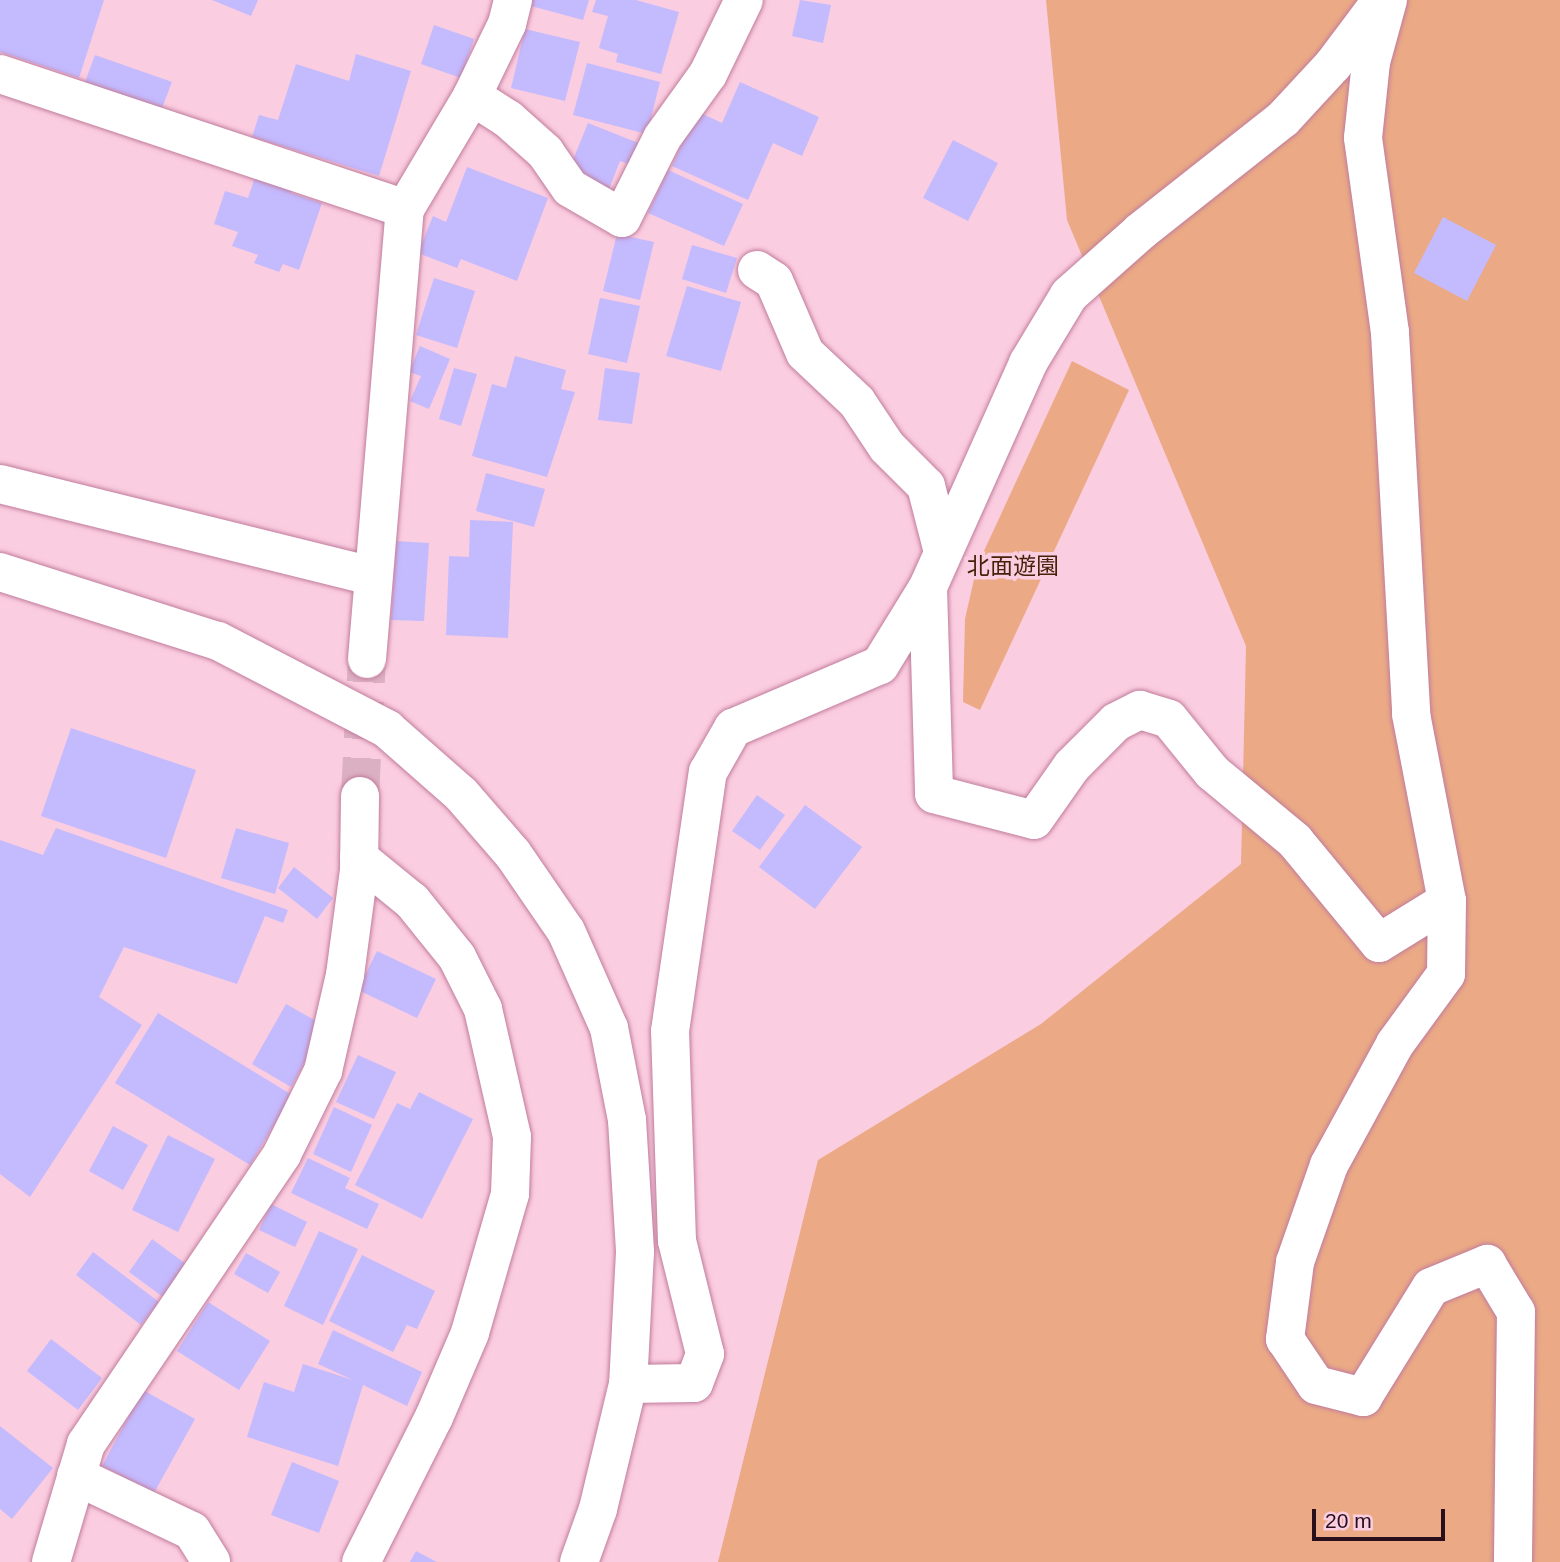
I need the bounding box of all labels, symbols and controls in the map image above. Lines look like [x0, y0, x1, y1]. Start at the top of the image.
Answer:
park label: 北面遊園 [967, 552, 1059, 580]
scale bar [1315, 1496, 1448, 1540]
text: 20 m [1325, 1509, 1372, 1532]

